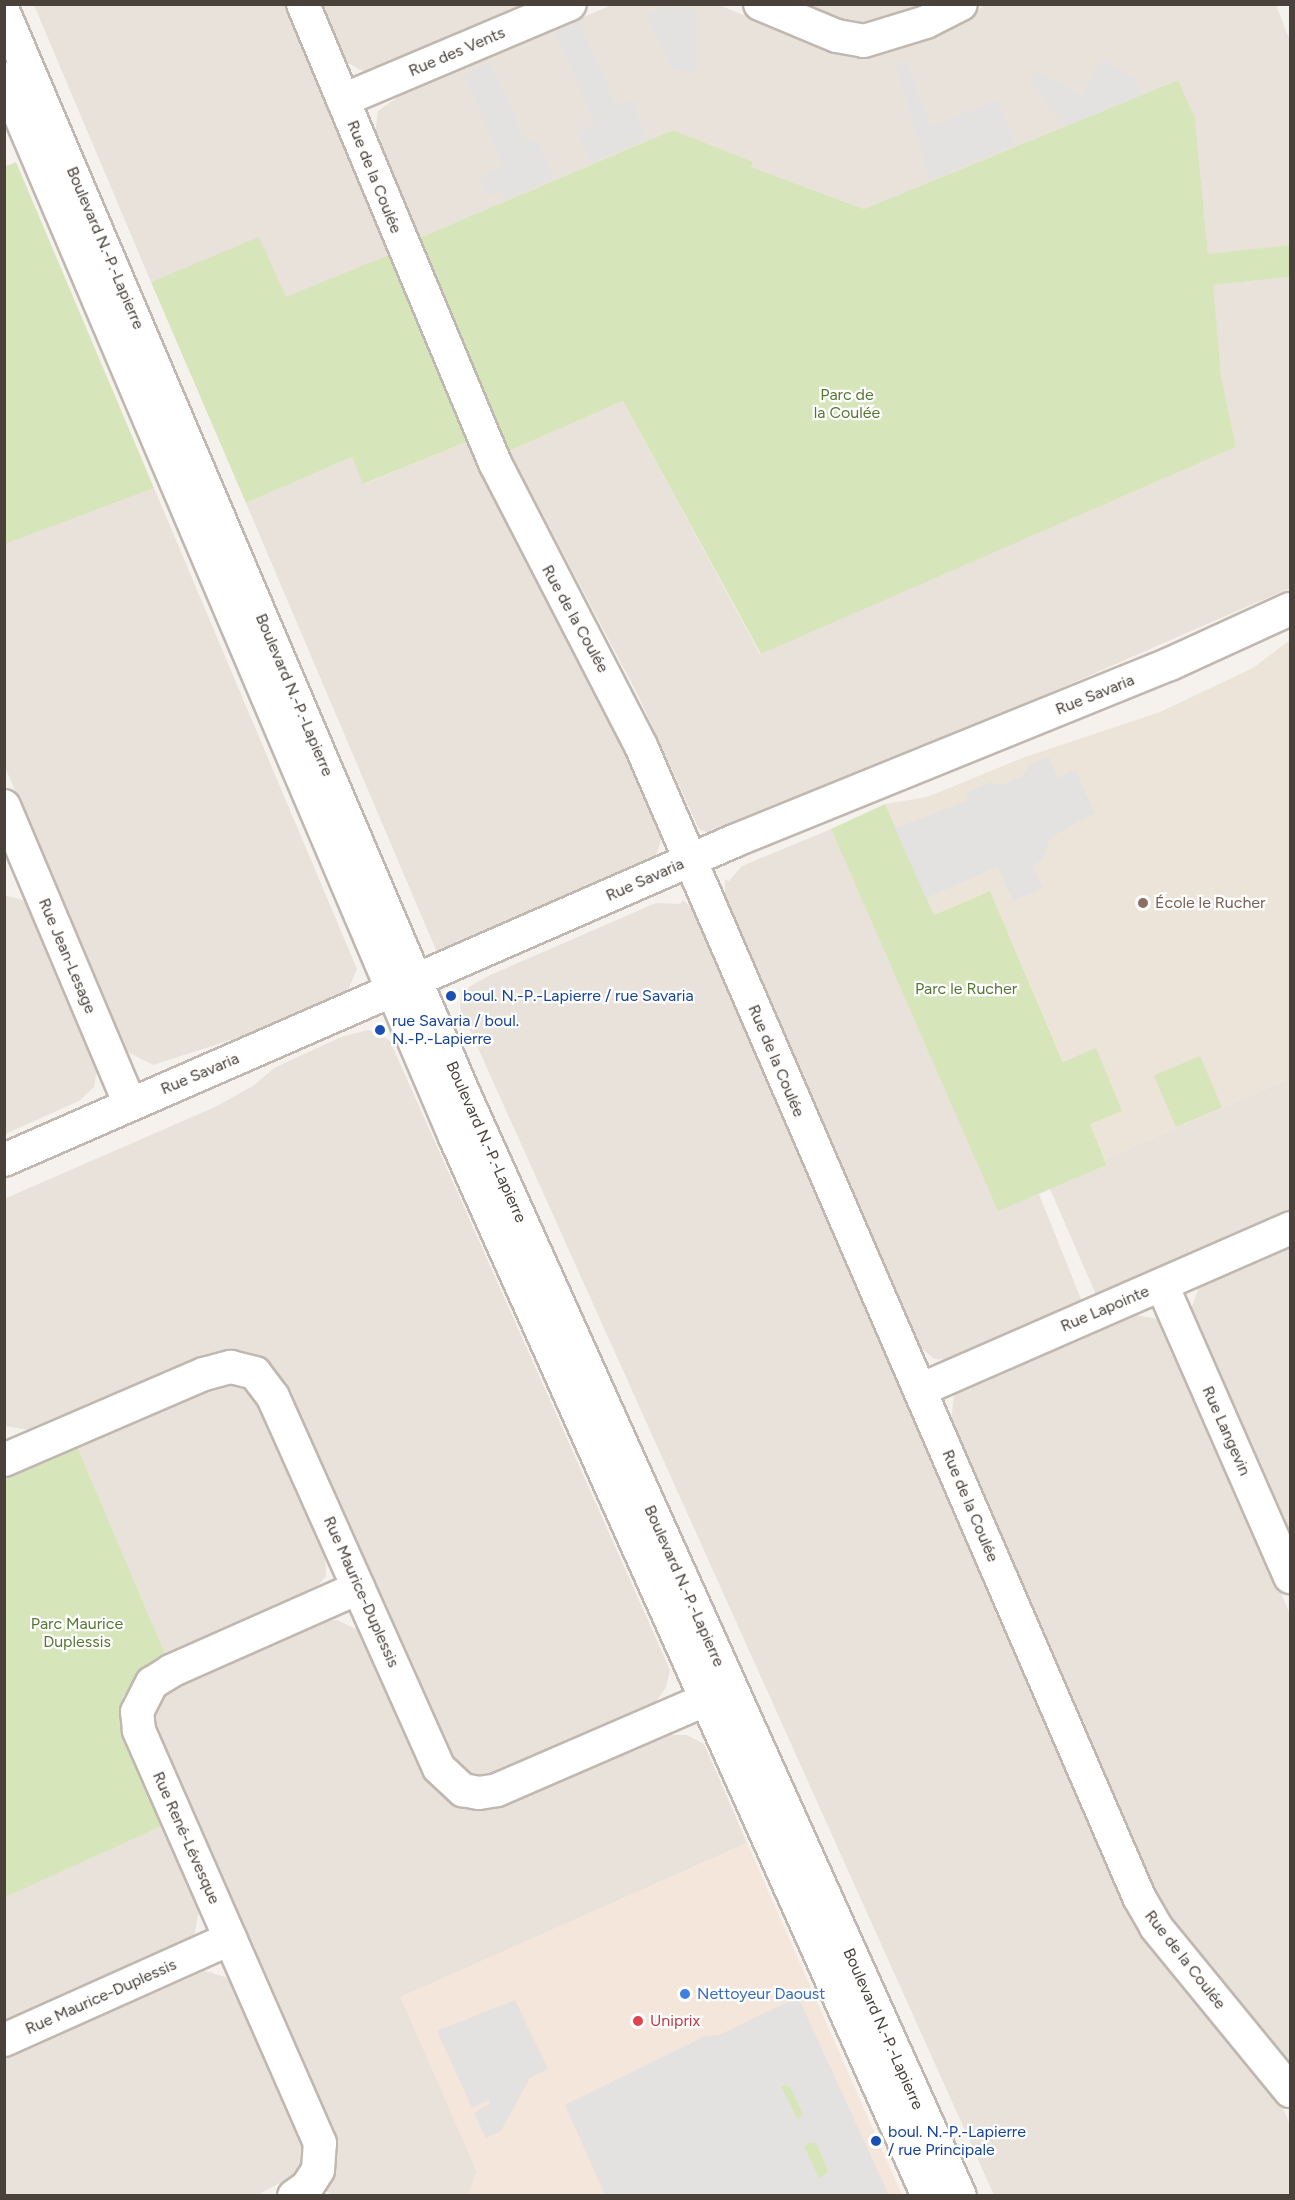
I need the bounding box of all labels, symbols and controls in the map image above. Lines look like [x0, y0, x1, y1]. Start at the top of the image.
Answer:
street label: Rue des Vents [406, 23, 508, 81]
street label: Rue de la Coulée [343, 118, 405, 236]
street label: Boulevard N.-P.-Lapierre [62, 164, 148, 332]
park label: Parc de la Coulée [814, 385, 880, 423]
street label: Rue de la Coulée [537, 562, 613, 676]
street label: Boulevard N.-P.-Lapierre [251, 611, 337, 779]
street label: Rue Savaria [1053, 671, 1137, 719]
street label: Rue Savaria [603, 854, 687, 906]
place label: École le Rucher [1155, 893, 1265, 913]
street label: Rue Jean-Lesage [34, 896, 100, 1016]
marker: École le Rucher [1136, 896, 1150, 910]
park label: Parc le Rucher [915, 979, 1017, 999]
place label: boul. N.-P.-Lapierre / rue Savaria [463, 986, 694, 1006]
marker: boul. N.-P.-Lapierre / rue Savaria [444, 989, 458, 1003]
street label: Rue de la Coulée [744, 1002, 808, 1120]
place label: rue Savaria / boul. N.-P.-Lapierre [392, 1011, 519, 1049]
marker: rue Savaria / boul. N.-P.-Lapierre [373, 1023, 387, 1037]
street label: Rue Savaria [158, 1049, 242, 1099]
street label: Boulevard N.-P.-Lapierre [442, 1058, 530, 1226]
street label: Rue Lapointe [1058, 1282, 1152, 1336]
street label: Rue Langevin [1198, 1383, 1254, 1479]
street label: Rue de la Coulée [938, 1447, 1002, 1565]
street label: Boulevard N.-P.-Lapierre [640, 1502, 728, 1670]
street label: Rue Maurice-Duplessis [319, 1514, 403, 1670]
park label: Parc Maurice Duplessis [31, 1614, 123, 1652]
street label: Rue René-Lévesque [148, 1769, 224, 1907]
street label: Rue de la Coulée [1140, 1907, 1230, 2013]
street label: Boulevard N.-P.-Lapierre [839, 1945, 927, 2113]
street label: Rue Maurice-Duplessis [23, 1955, 179, 2039]
place label: Nettoyeur Daoust [697, 1984, 825, 2004]
marker: Nettoyeur Daoust [678, 1987, 692, 2001]
place label: Uniprix [650, 2011, 700, 2031]
marker: Uniprix [631, 2014, 645, 2028]
place label: boul. N.-P.-Lapierre / rue Principale [888, 2122, 1026, 2160]
marker: boul. N.-P.-Lapierre / rue Principale [869, 2134, 883, 2148]

